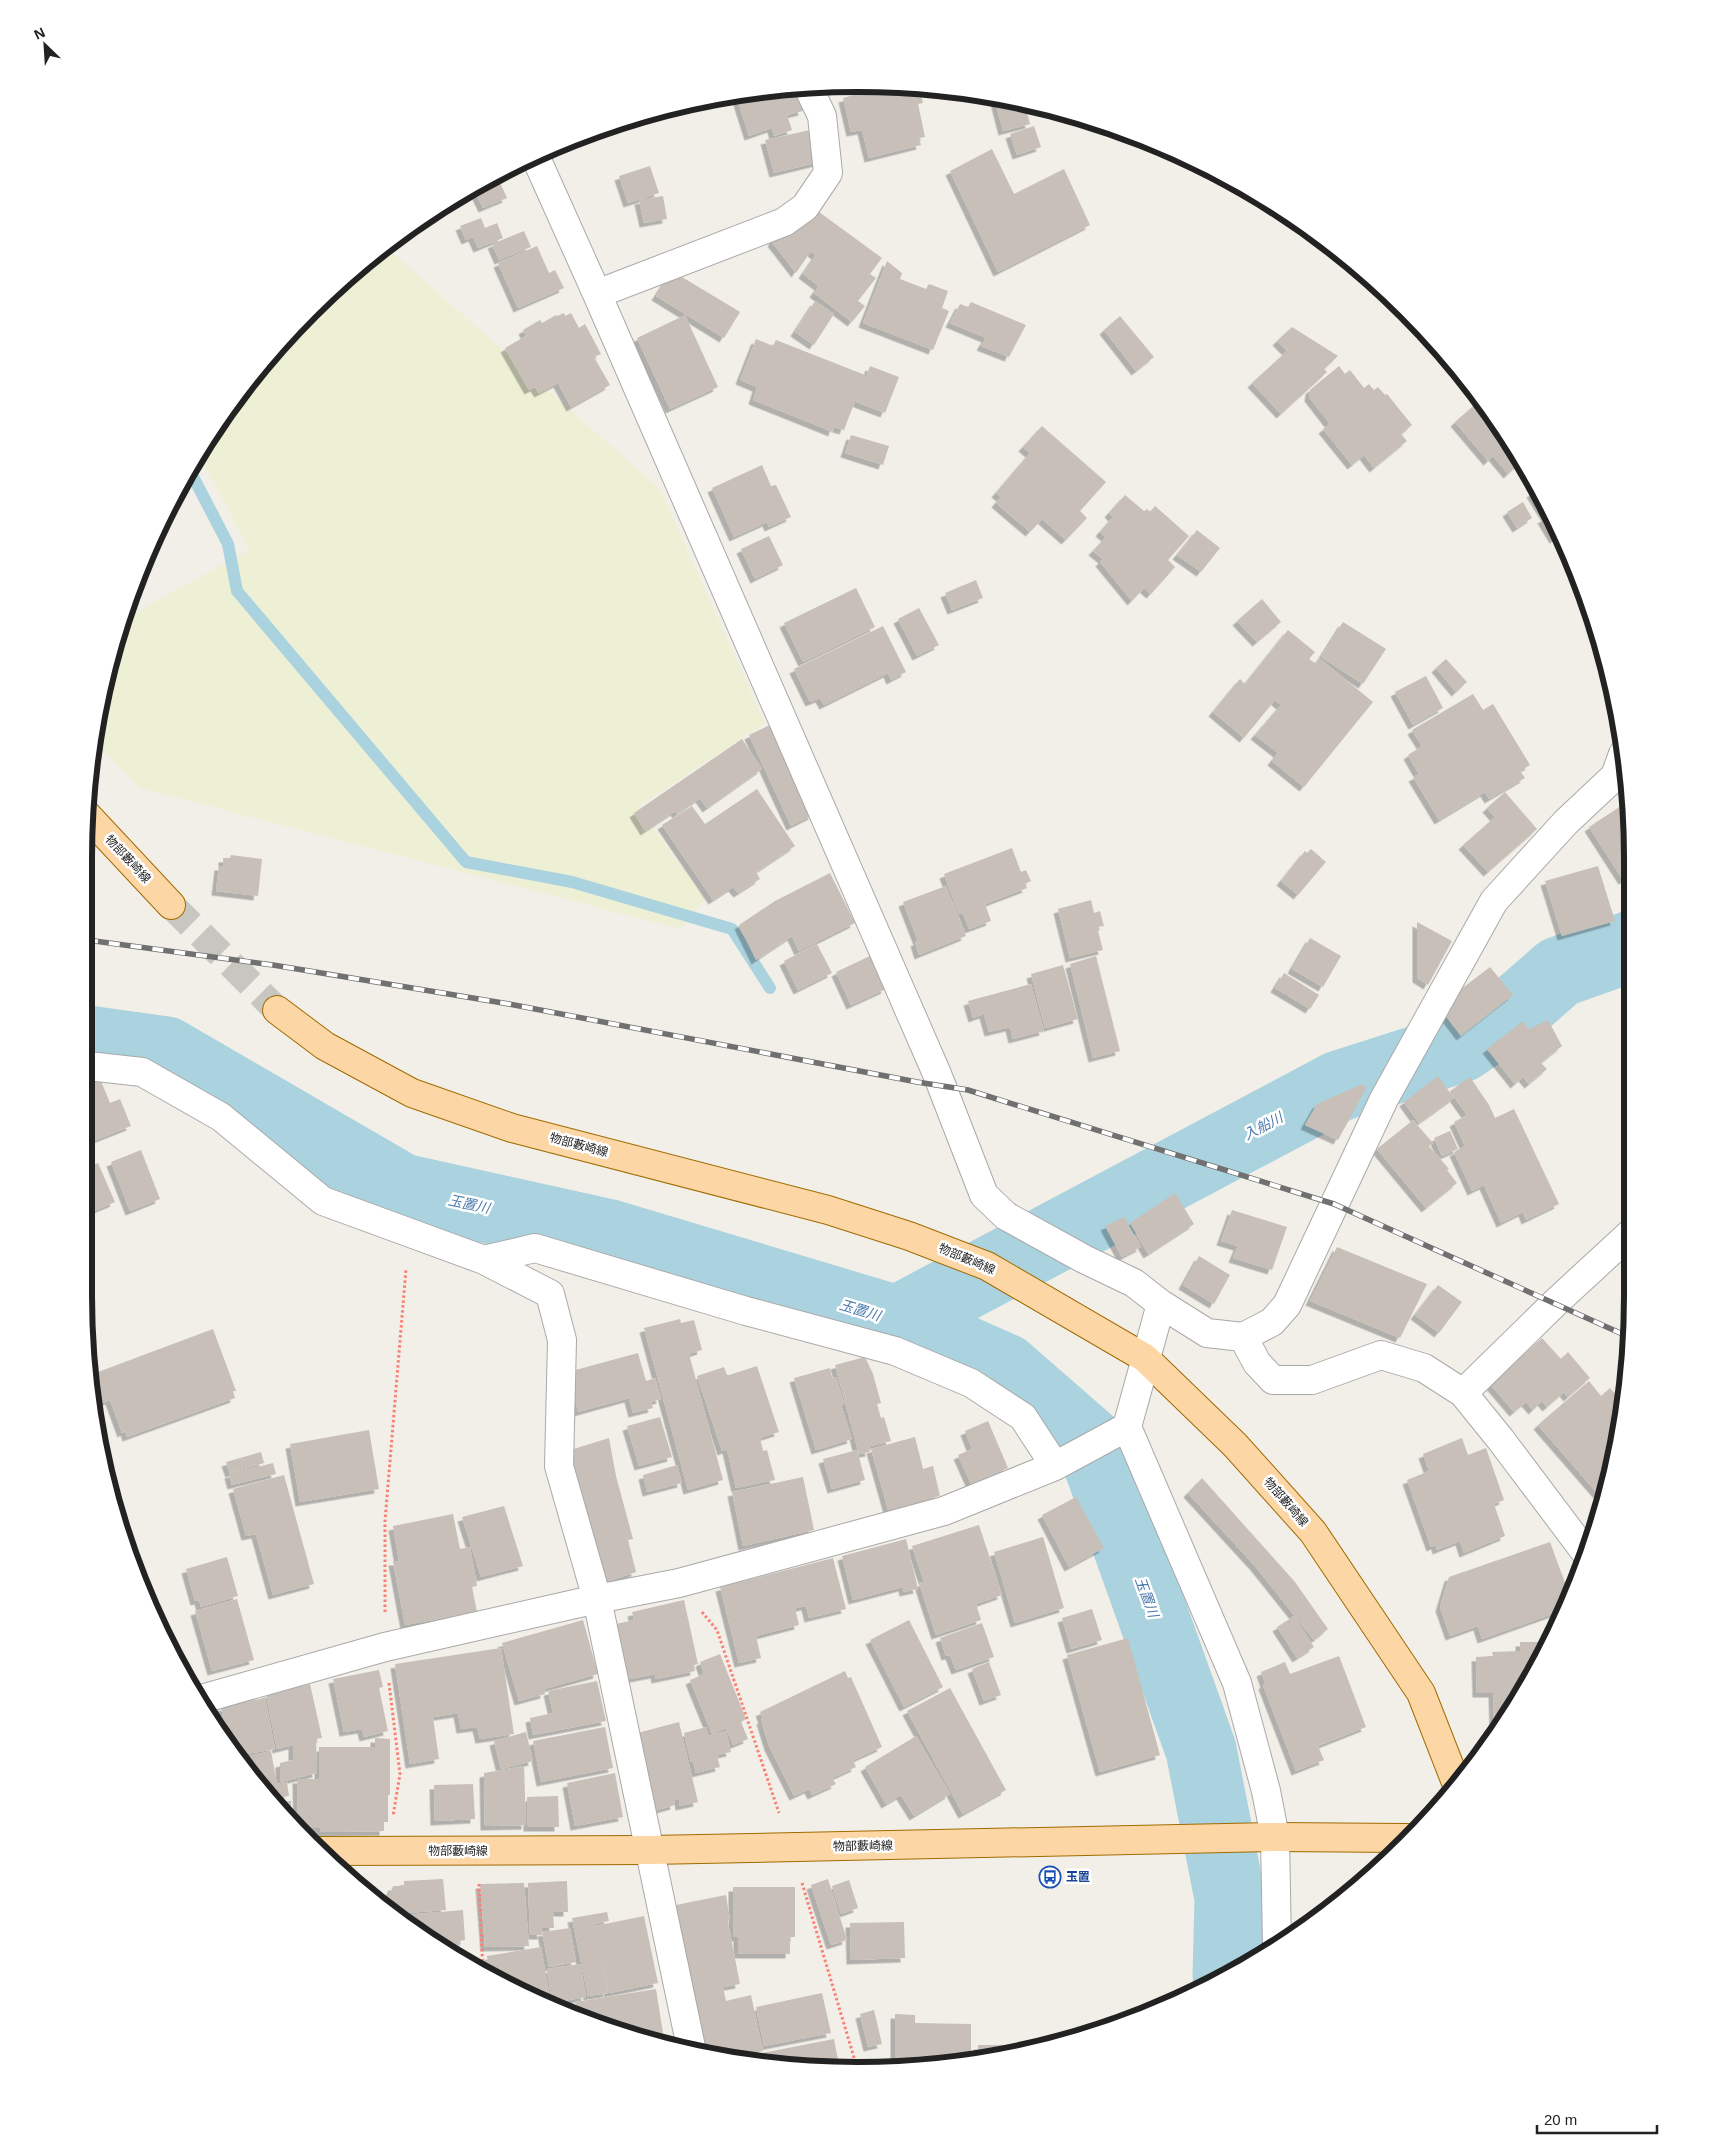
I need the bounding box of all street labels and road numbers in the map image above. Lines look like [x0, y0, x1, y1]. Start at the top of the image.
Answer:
street label: 物部藪崎線 [102, 832, 154, 886]
street label: 物部藪崎線 [548, 1130, 610, 1160]
street label: 物部藪崎線 [937, 1241, 997, 1277]
street label: 物部藪崎線 [1261, 1475, 1311, 1529]
street label: 物部藪崎線 [833, 1838, 893, 1854]
street label: 物部藪崎線 [428, 1844, 488, 1858]

